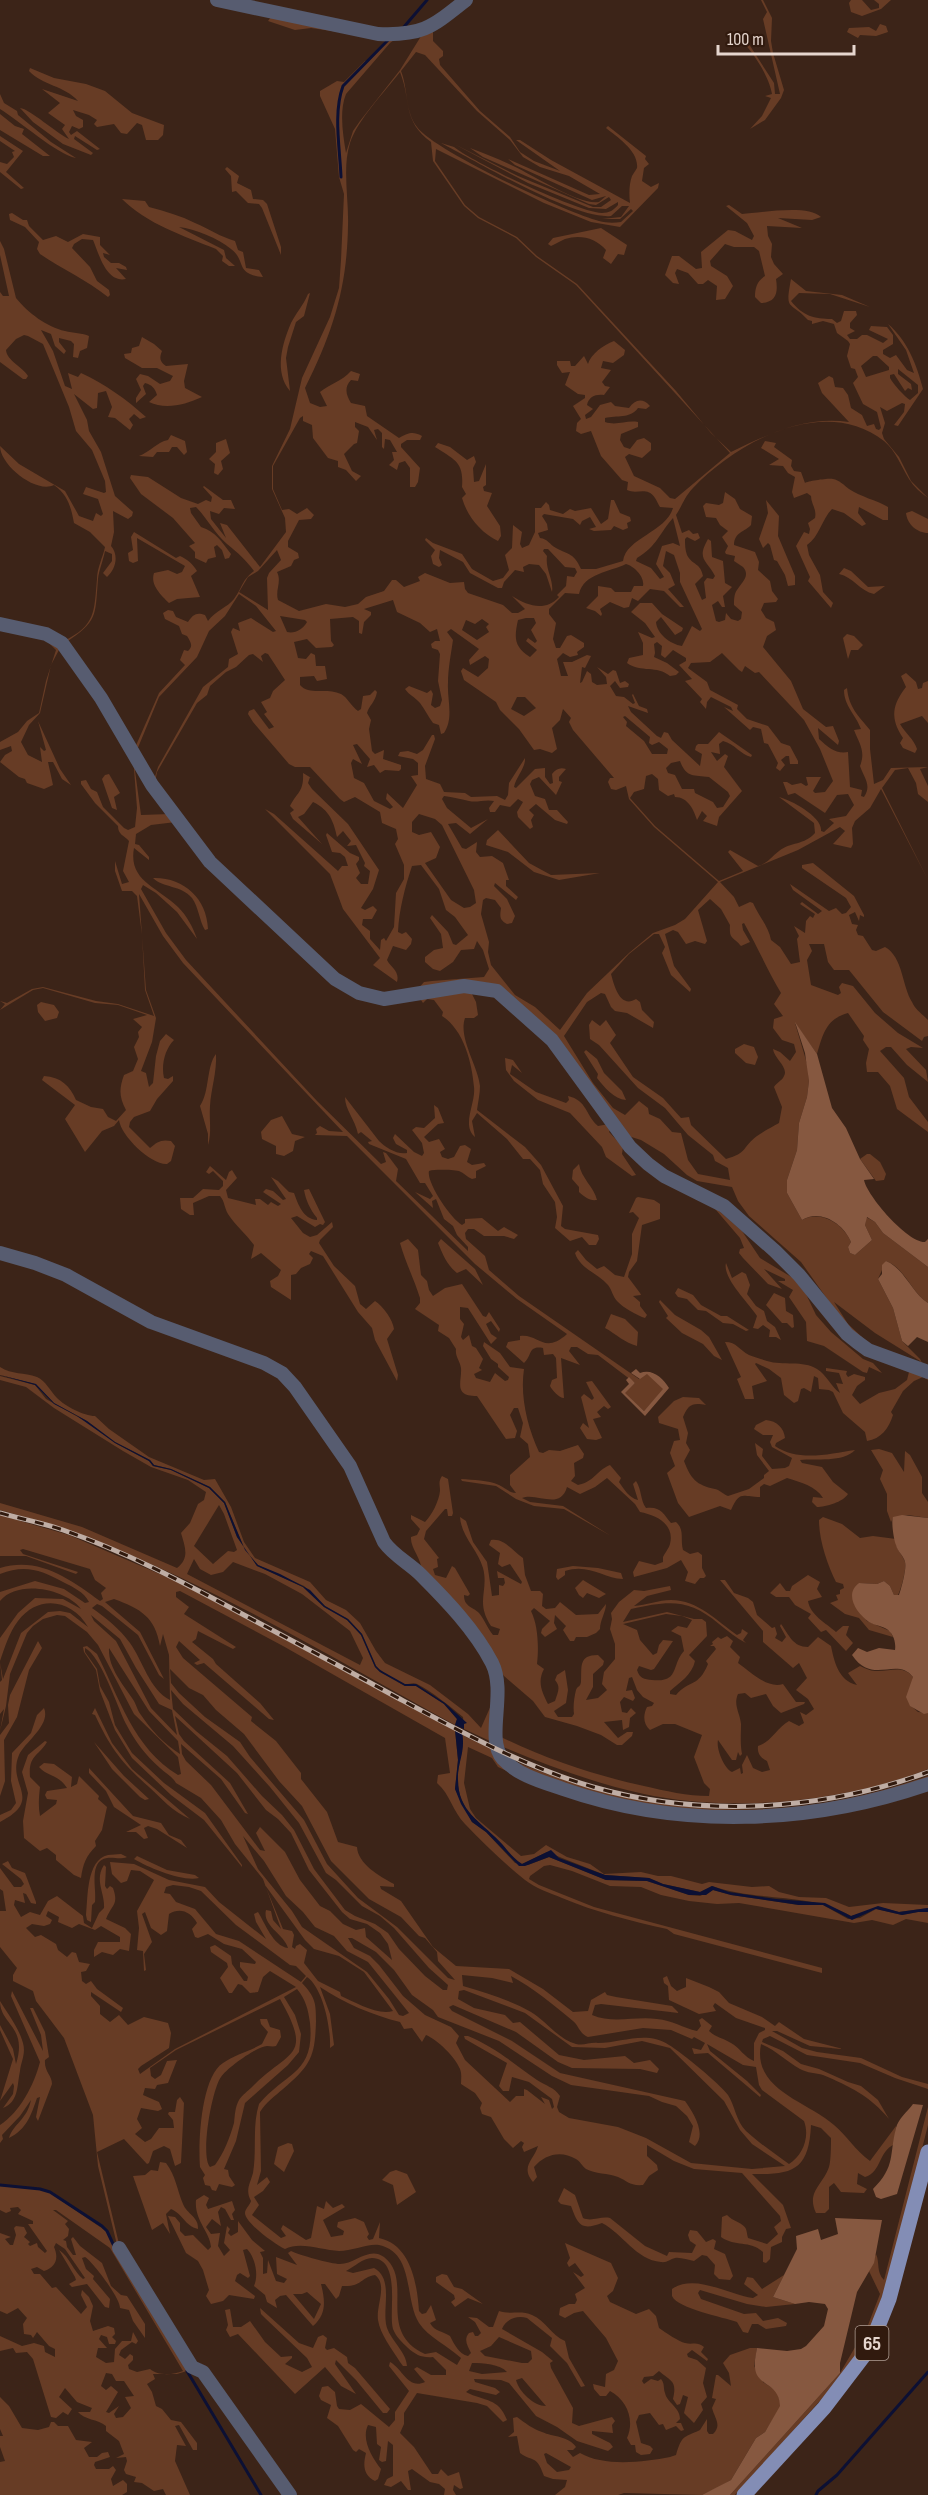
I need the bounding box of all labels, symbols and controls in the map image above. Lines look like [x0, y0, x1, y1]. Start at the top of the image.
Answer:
scale bar [718, 18, 854, 56]
text: 100 m [727, 29, 764, 50]
road number: 65 [856, 2326, 888, 2360]

